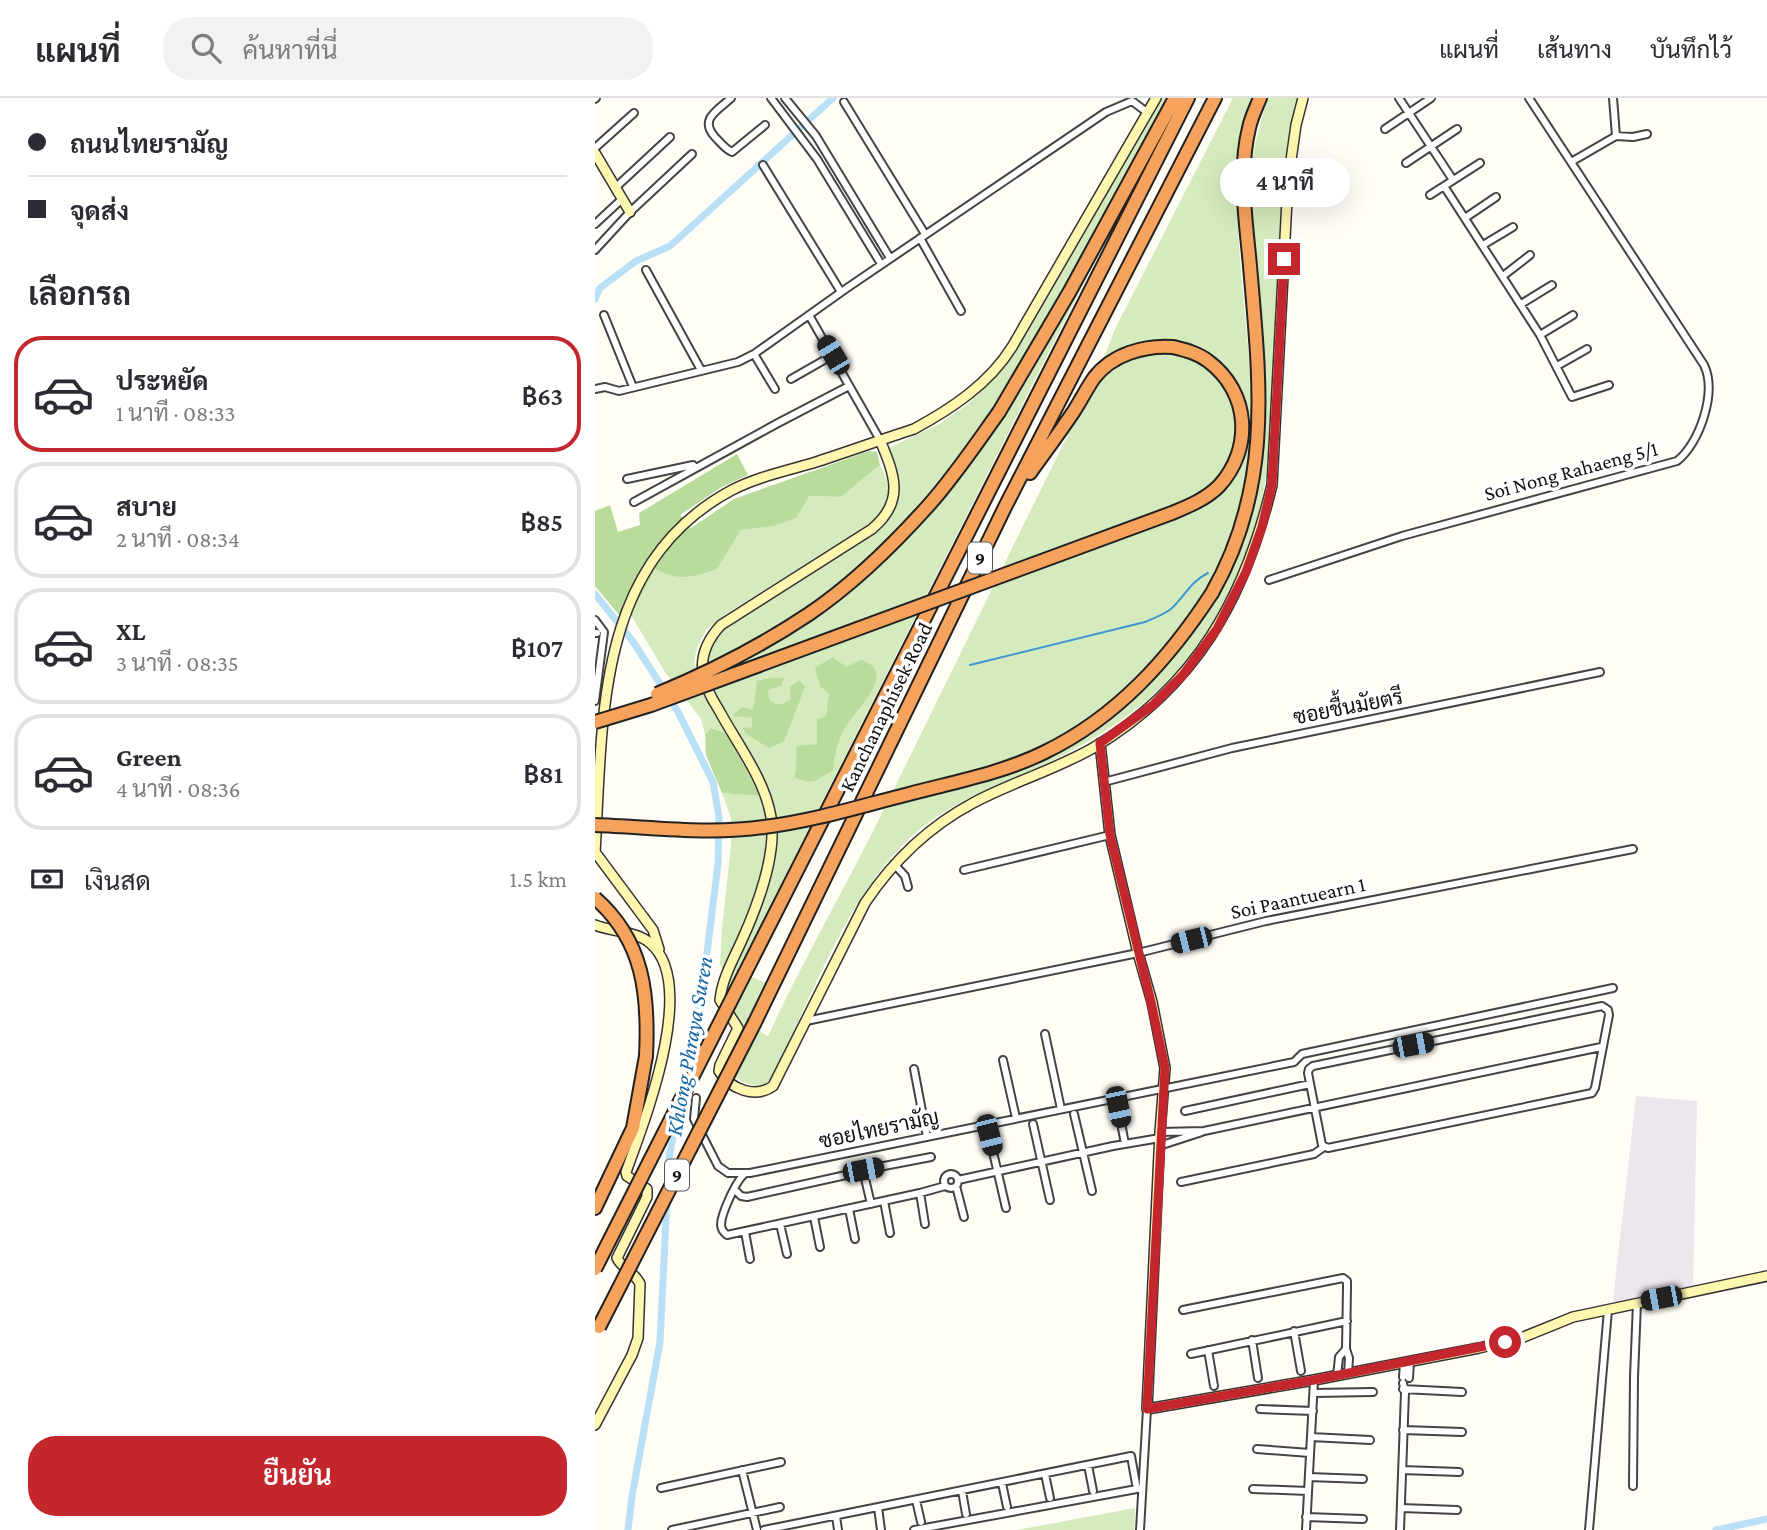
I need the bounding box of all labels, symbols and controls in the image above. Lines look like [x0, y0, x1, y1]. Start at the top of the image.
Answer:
search box [163, 17, 653, 80]
icon: search [187, 29, 225, 67]
text: แผนที่ [35, 32, 121, 69]
text: ค้นหาที่นี่ [243, 36, 338, 65]
text: แผนที่ [1439, 36, 1499, 63]
text: เส้นทาง [1537, 36, 1612, 63]
text: บันทึกไว้ [1650, 36, 1732, 63]
text: ถนนไทยรามัญ [70, 130, 229, 159]
callout: 4 นาที [1219, 158, 1349, 206]
text: 4 นาที [1256, 169, 1314, 195]
text: จุดส่ง [70, 197, 129, 226]
route end [1268, 243, 1300, 275]
text: เลือกรถ [28, 276, 131, 312]
car [814, 332, 853, 378]
icon: car [32, 363, 95, 426]
text: ประหยัด [116, 367, 209, 396]
text: ฿63 [522, 382, 563, 411]
text: 1 นาที · 08:33 [116, 400, 235, 426]
street label: Soi Nong Rahaeng 5/1 [1481, 436, 1661, 506]
icon: car [32, 489, 95, 552]
text: สบาย [116, 493, 177, 522]
text: ฿85 [520, 508, 563, 537]
text: 2 นาที · 08:34 [116, 526, 240, 552]
road number: 9 [968, 542, 992, 573]
icon: car [32, 615, 95, 678]
text: XL [116, 617, 145, 646]
street label: Kanchanaphisek Road [835, 618, 937, 796]
text: ฿107 [511, 634, 563, 663]
text: 3 นาที · 08:35 [116, 650, 239, 676]
street label: ซอยชื้นมัยตรี [1290, 677, 1405, 729]
icon: car [32, 741, 95, 804]
text: Green [116, 743, 182, 772]
text: ฿81 [523, 760, 563, 789]
text: 4 นาที · 08:36 [116, 776, 240, 802]
icon: cash [28, 860, 66, 898]
text: 1.5 km [509, 866, 567, 892]
text: เงินสด [84, 867, 151, 896]
street label: Soi Paantuearn 1 [1228, 872, 1368, 924]
car [1169, 925, 1214, 955]
water label: Khlong Phraya Suren [660, 954, 718, 1138]
car [1391, 1031, 1436, 1059]
car [1104, 1084, 1133, 1130]
street label: ซอยไทยรามัญ [817, 1104, 941, 1153]
car [974, 1112, 1005, 1158]
car [841, 1156, 886, 1184]
road number: 9 [665, 1160, 689, 1190]
car [1639, 1284, 1684, 1312]
route start [1489, 1326, 1521, 1358]
button: ยืนยัน [28, 1436, 567, 1516]

